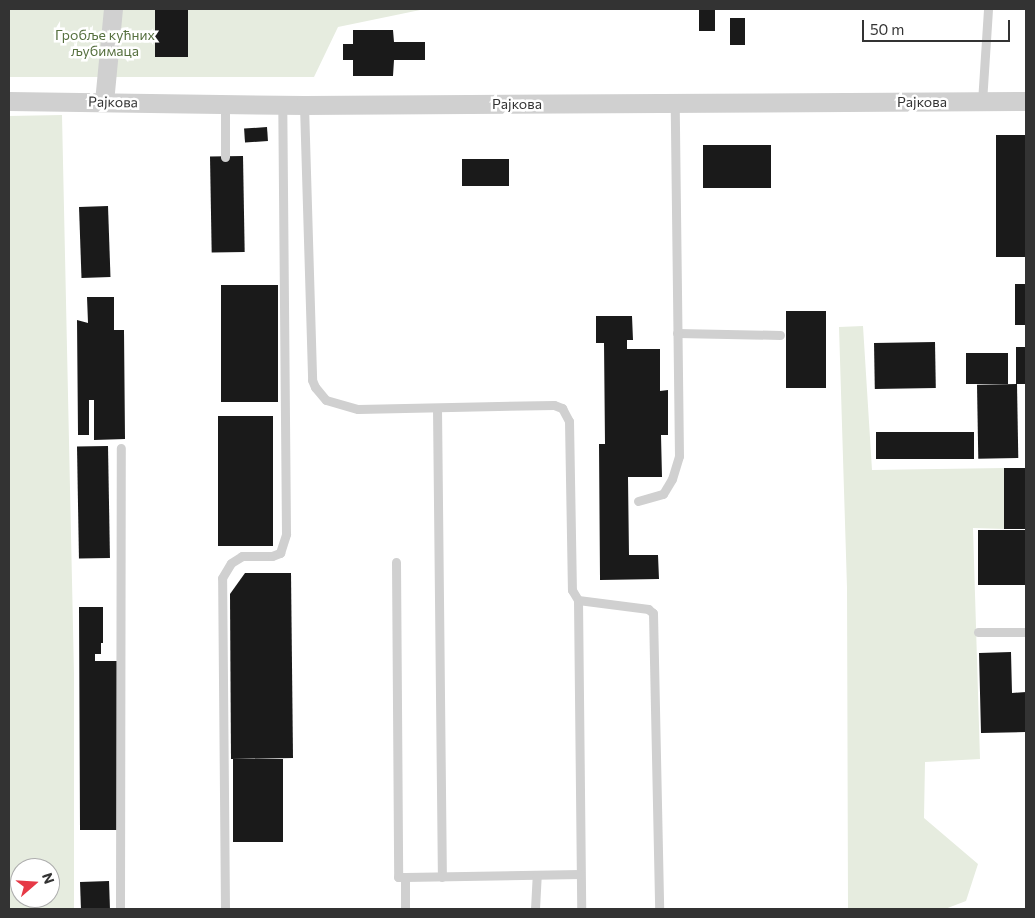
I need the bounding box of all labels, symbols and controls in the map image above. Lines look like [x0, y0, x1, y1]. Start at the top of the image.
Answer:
scale bar [865, 10, 1012, 42]
text: 50 m [870, 20, 904, 38]
park label: Гробље кућних љубимаца [55, 27, 155, 59]
street label: Рајкова [88, 93, 138, 111]
street label: Рајкова [897, 94, 947, 110]
street label: Рајкова [492, 96, 542, 112]
north arrow [10, 858, 60, 908]
text: N [39, 871, 58, 886]

